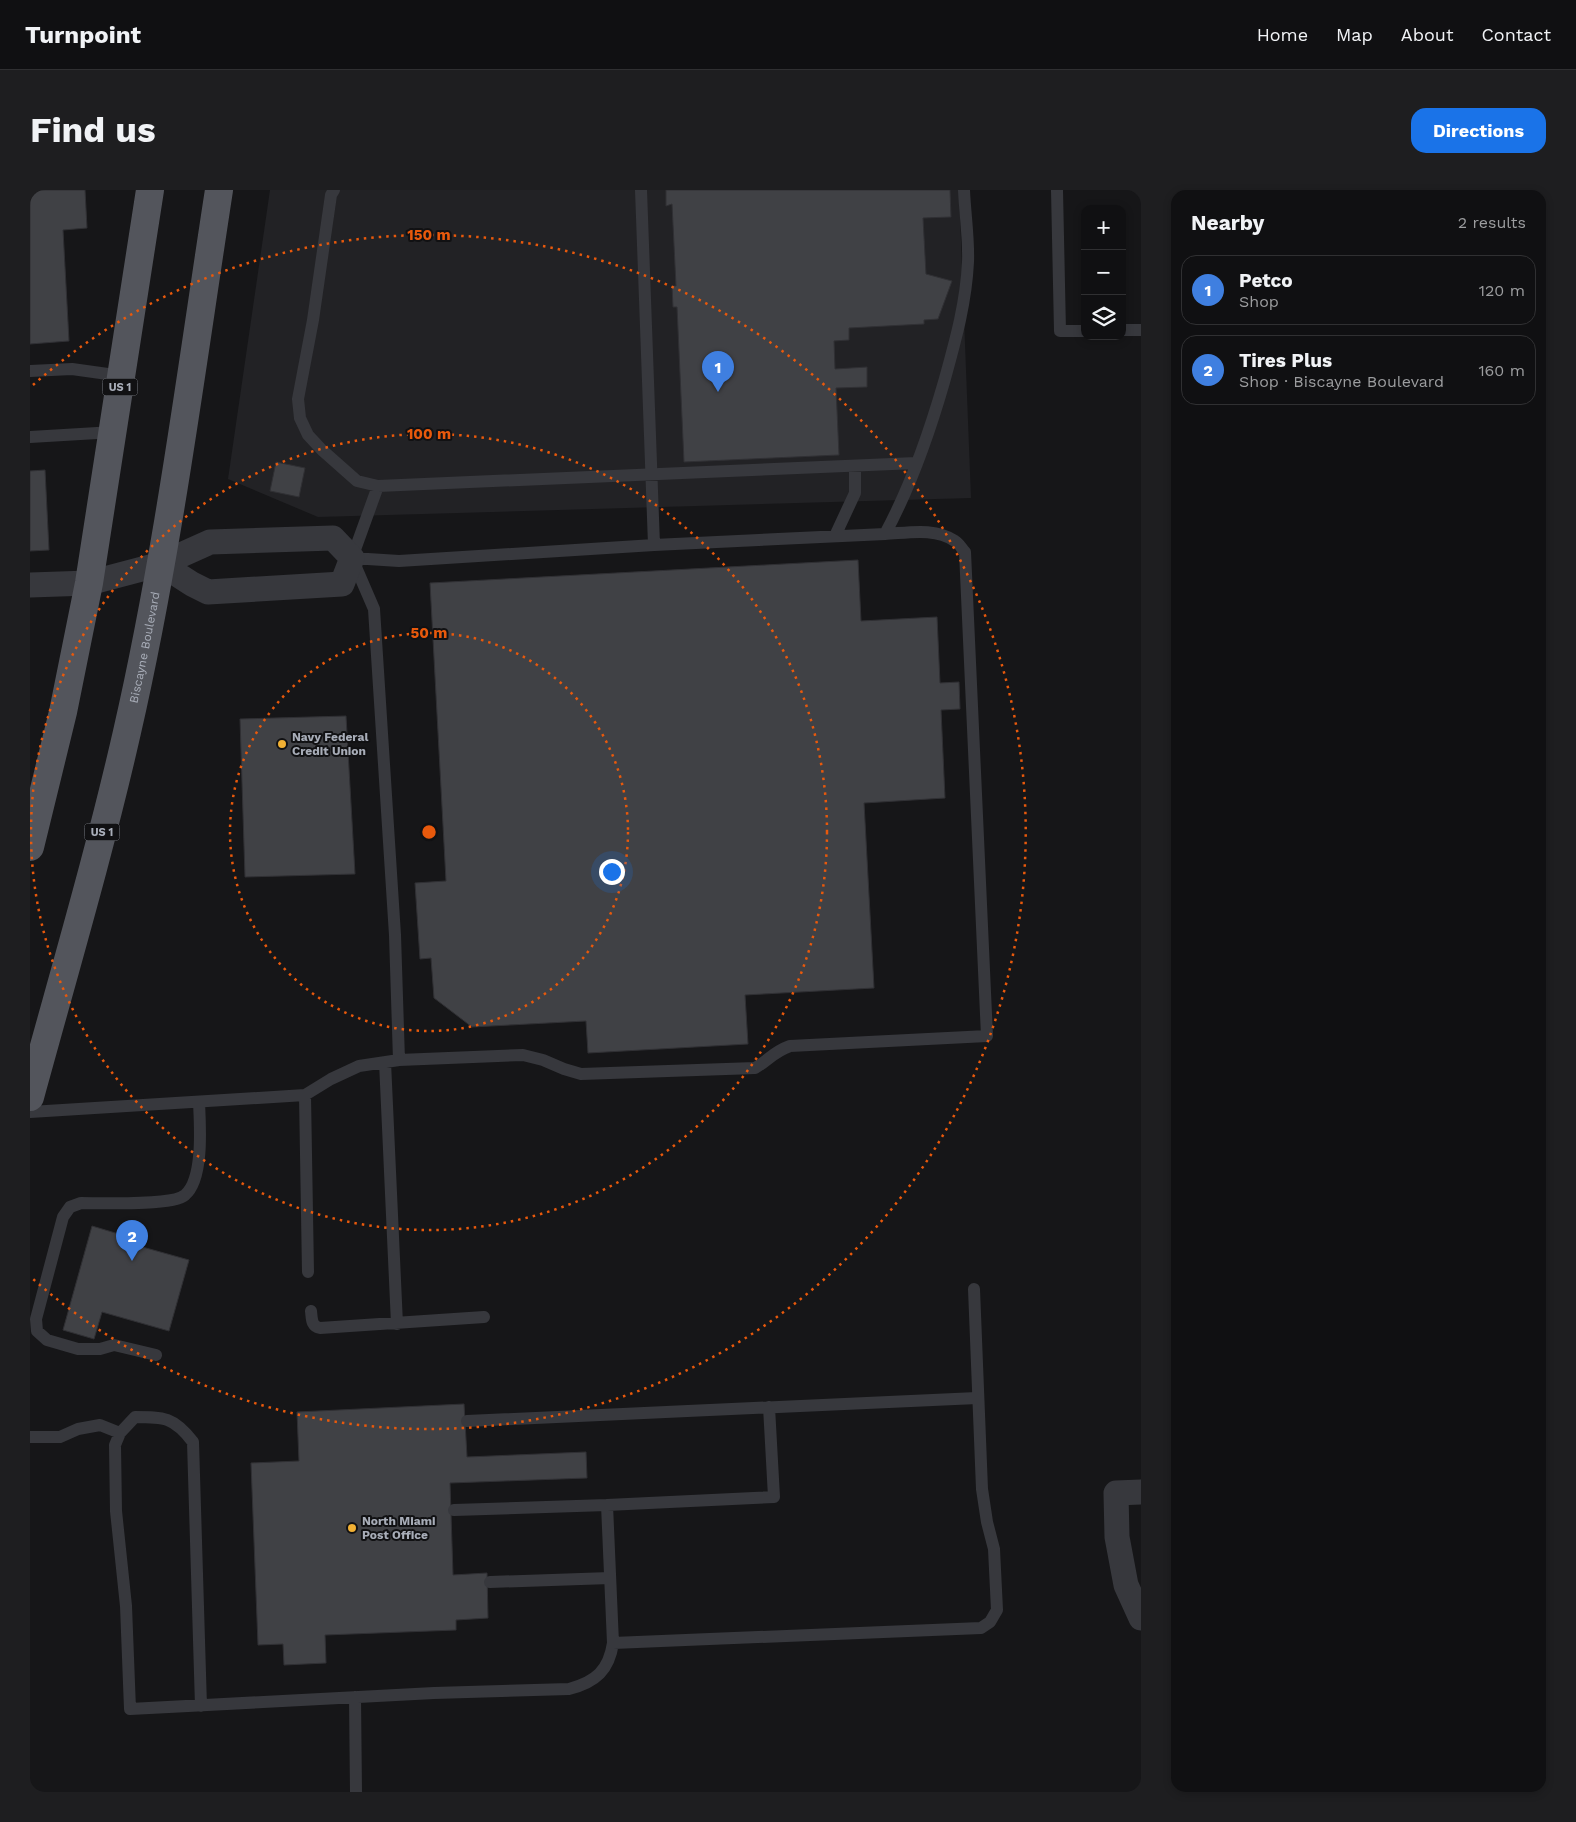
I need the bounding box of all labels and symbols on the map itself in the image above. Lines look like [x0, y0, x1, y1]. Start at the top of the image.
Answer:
text: 150 m [407, 226, 451, 244]
pin: 1 [702, 351, 734, 392]
road number: US 1 [102, 378, 138, 396]
text: 100 m [407, 425, 451, 443]
street label: Biscayne Boulevard [127, 591, 163, 705]
text: 50 m [411, 624, 447, 642]
place label: Navy Federal Credit Union [292, 730, 368, 758]
marker: Navy Federal Credit Union [276, 738, 288, 750]
centre of rings [420, 823, 438, 841]
road number: US 1 [84, 824, 120, 840]
your location [599, 859, 625, 885]
pin: 2 [116, 1220, 148, 1261]
place label: North Miami Post Office [362, 1514, 435, 1542]
marker: North Miami Post Office [346, 1522, 358, 1534]

